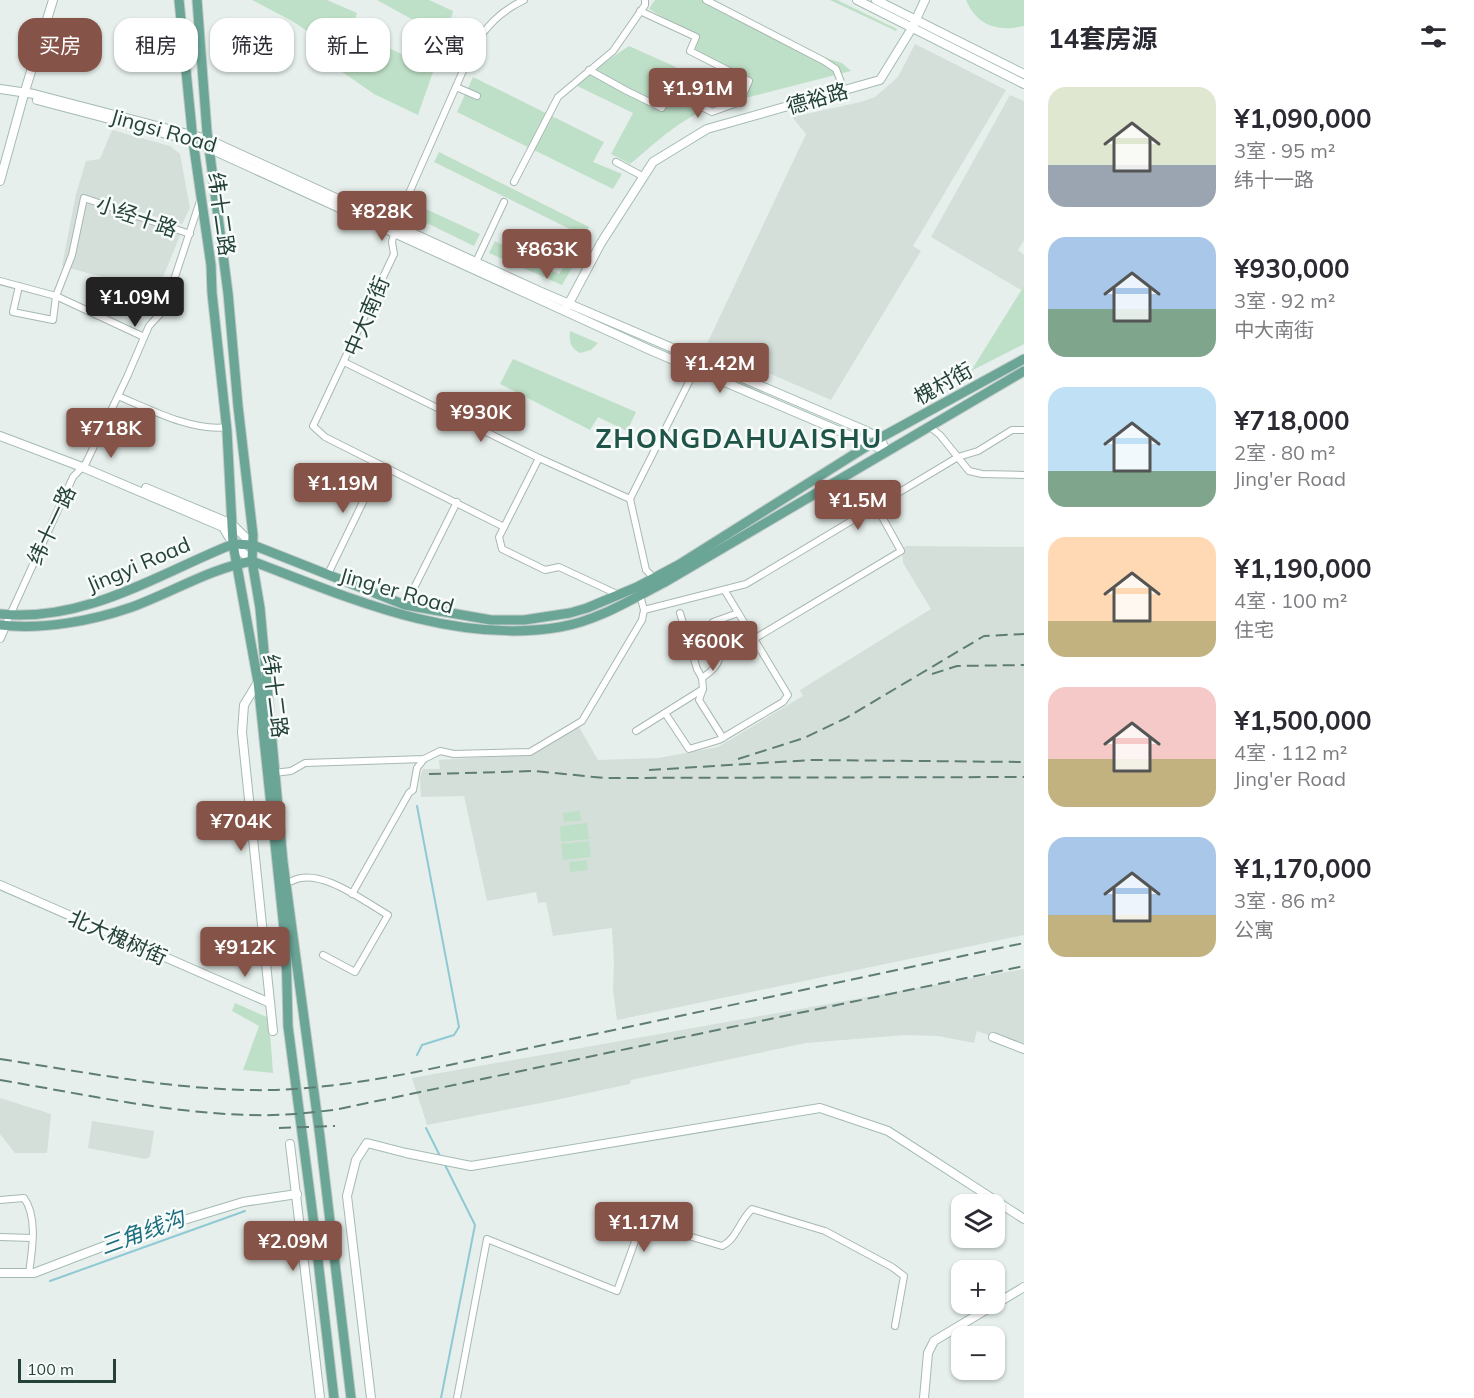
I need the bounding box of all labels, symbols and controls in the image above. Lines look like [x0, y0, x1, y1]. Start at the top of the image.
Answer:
chip: 买房 [18, 18, 102, 72]
chip: 租房 [114, 18, 198, 72]
chip: 筛选 [210, 18, 294, 72]
chip: 新上 [306, 18, 390, 72]
chip: 公寓 [402, 18, 486, 72]
icon: filters [1417, 20, 1450, 53]
text: 14套房源 [1048, 22, 1157, 55]
pin: ¥1.91M [649, 68, 747, 119]
text: ¥1.91M [663, 75, 733, 100]
street label: 德裕路 [783, 77, 851, 119]
street label: Jingsi Road [108, 102, 220, 158]
text: ¥1,090,000 [1234, 102, 1372, 135]
icon: home [1096, 111, 1168, 183]
text: 3室 · 95 m² [1234, 138, 1335, 163]
text: 纬十一路 [1234, 167, 1314, 192]
street label: 纬十二路 [203, 171, 241, 257]
street label: 小经十路 [93, 190, 181, 242]
pin: ¥828K [340, 191, 424, 242]
text: ¥828K [351, 198, 413, 223]
pin: ¥863K [505, 229, 589, 280]
text: ¥863K [516, 236, 578, 261]
text: ¥930,000 [1234, 252, 1350, 285]
icon: home [1096, 261, 1168, 333]
street label: 中大南街 [338, 272, 394, 360]
pin: ¥1.09M [86, 277, 184, 328]
text: ¥1.09M [100, 284, 170, 309]
text: 3室 · 92 m² [1234, 288, 1335, 313]
text: 中大南街 [1234, 317, 1314, 342]
pin: ¥1.42M [671, 343, 769, 394]
text: ¥1.42M [685, 350, 755, 375]
street label: 槐村街 [909, 356, 977, 410]
pin: ¥930K [439, 392, 523, 443]
text: ¥930K [450, 399, 512, 424]
text: ¥718,000 [1234, 404, 1350, 437]
pin: ¥718K [69, 408, 153, 459]
icon: home [1096, 411, 1168, 483]
text: ¥718K [80, 415, 142, 440]
district label: ZHONGDAHUAISHU [595, 421, 883, 455]
text: 2室 · 80 m² [1234, 440, 1335, 465]
pin: ¥1.19M [294, 463, 392, 514]
text: Jing'er Road [1234, 466, 1346, 491]
text: ¥1.19M [308, 470, 378, 495]
pin: ¥1.5M [816, 480, 900, 531]
street label: 纬十一路 [21, 481, 81, 569]
text: ¥1.5M [829, 487, 887, 512]
street label: Jingyi Road [82, 531, 194, 597]
text: ¥1,190,000 [1234, 552, 1372, 585]
street label: Jing'er Road [337, 561, 457, 619]
icon: home [1096, 561, 1168, 633]
text: 4室 · 100 m² [1234, 588, 1347, 613]
text: 住宅 [1234, 617, 1274, 642]
pin: ¥600K [671, 621, 755, 672]
text: ¥600K [682, 628, 744, 653]
street label: 纬十二路 [258, 653, 294, 739]
text: ¥1,500,000 [1234, 704, 1372, 737]
icon: home [1096, 711, 1168, 783]
text: 4室 · 112 m² [1234, 740, 1347, 765]
text: Jing'er Road [1234, 766, 1346, 791]
pin: ¥704K [199, 801, 283, 852]
text: ¥704K [210, 808, 272, 833]
text: ¥1,170,000 [1234, 852, 1372, 885]
icon: home [1096, 861, 1168, 933]
text: 3室 · 86 m² [1234, 888, 1335, 913]
street label: 北大槐树街 [65, 904, 171, 970]
text: 公寓 [1234, 917, 1274, 942]
pin: ¥912K [203, 927, 287, 978]
text: ¥912K [214, 934, 276, 959]
map controls [951, 1194, 1005, 1380]
button: layers [951, 1194, 1005, 1248]
pin: ¥1.17M [595, 1202, 693, 1253]
water label: 三角线沟 [96, 1203, 190, 1260]
text: ¥1.17M [609, 1209, 679, 1234]
pin: ¥2.09M [244, 1221, 342, 1272]
text: ¥2.09M [258, 1228, 328, 1253]
button: + [951, 1260, 1005, 1314]
button: − [951, 1326, 1005, 1380]
scale bar [18, 1356, 116, 1384]
text: 100 m [27, 1359, 74, 1379]

